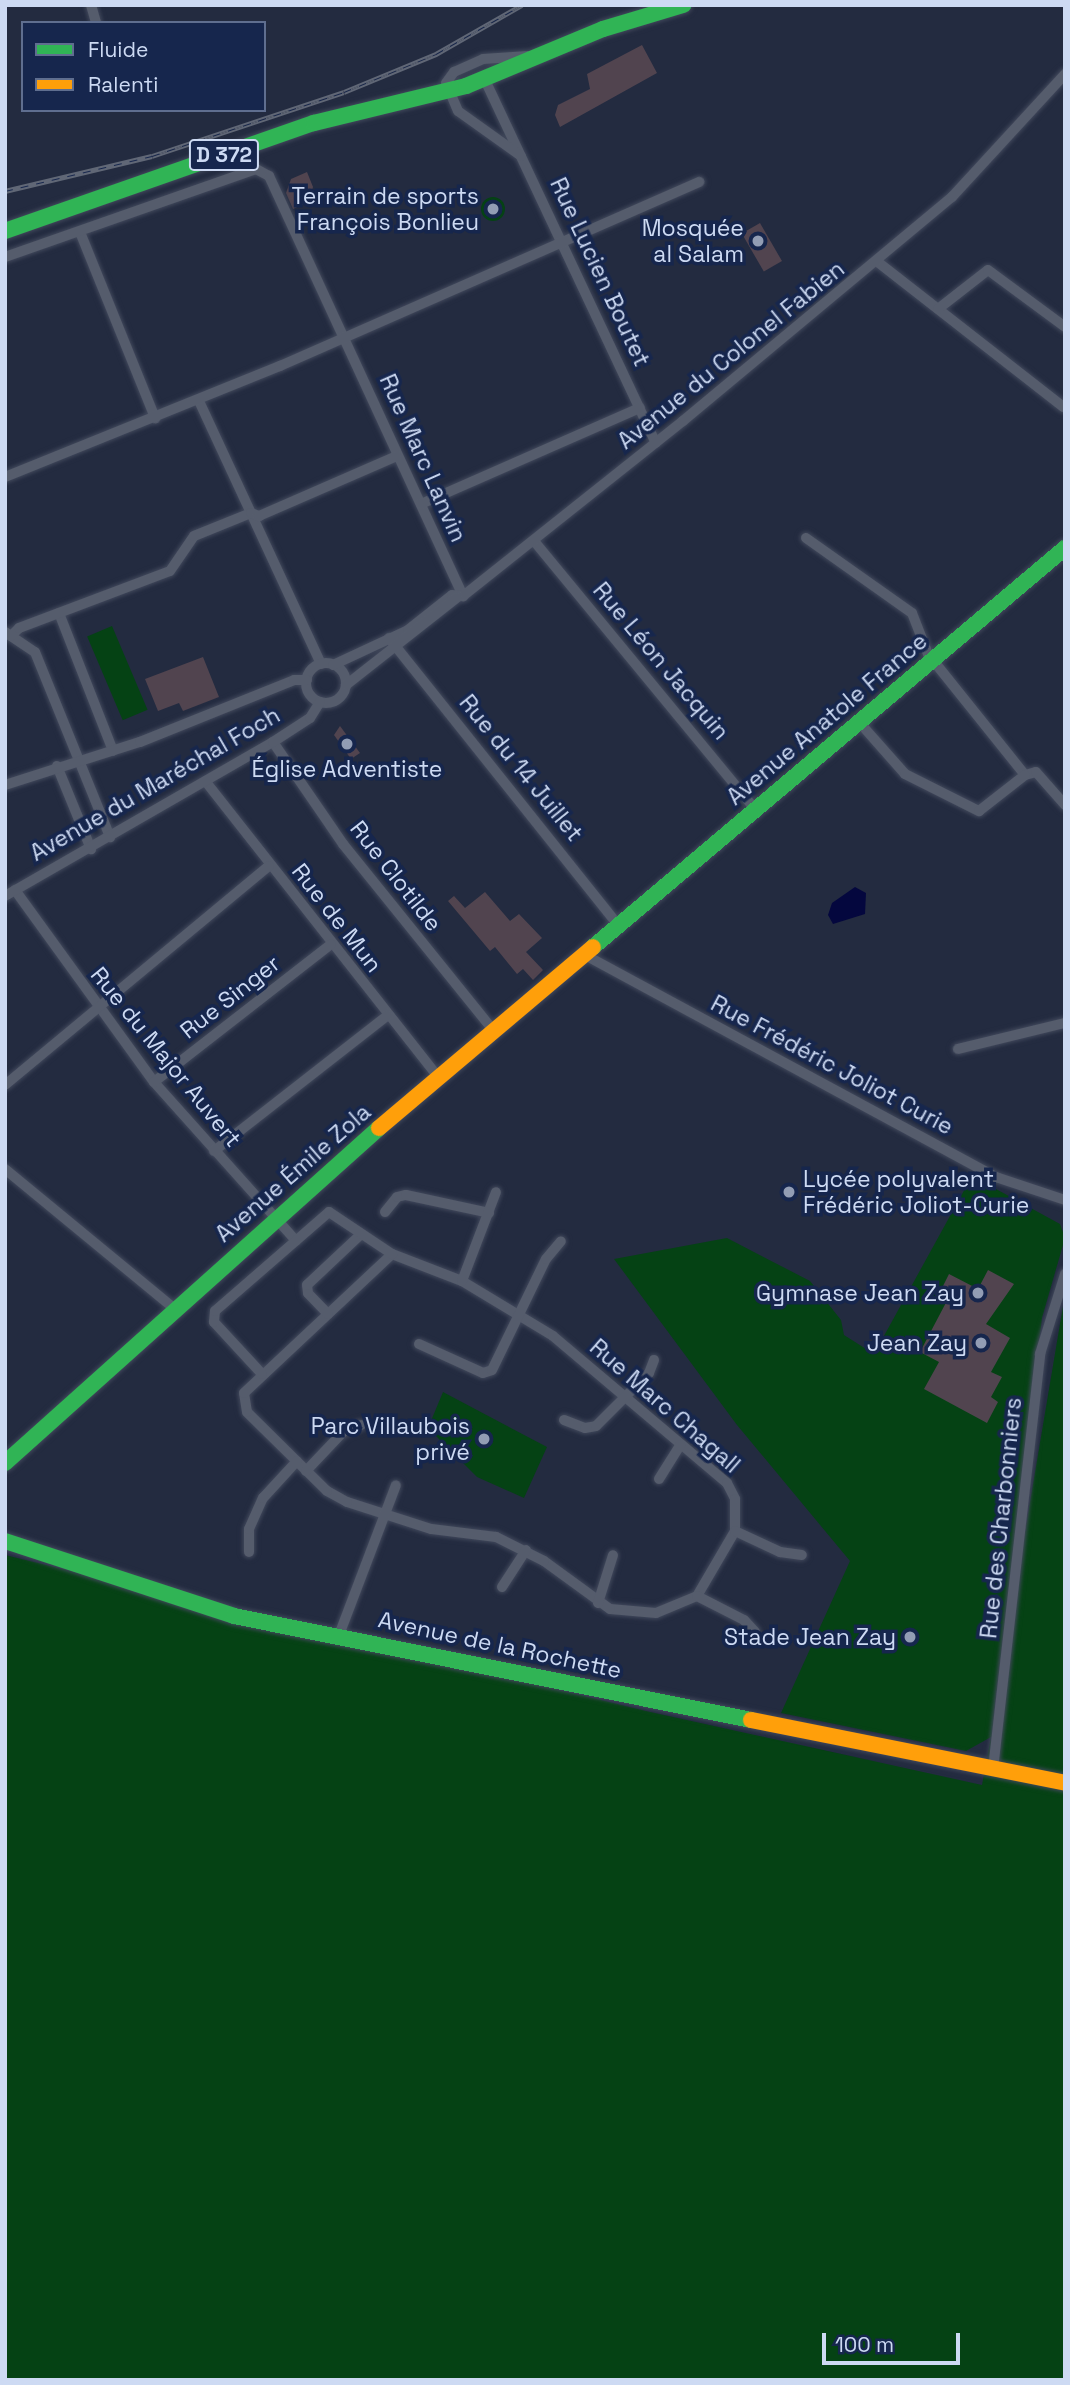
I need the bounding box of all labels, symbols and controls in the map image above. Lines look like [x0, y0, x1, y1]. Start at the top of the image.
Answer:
legend [21, 21, 266, 112]
text: Fluide [88, 36, 148, 63]
text: Ralenti [88, 71, 158, 98]
road number: D 372 [187, 138, 261, 172]
street label: Rue Lucien Boutet [544, 173, 656, 371]
place label: Terrain de sports François Bonlieu [291, 182, 479, 236]
marker: Terrain de sports François Bonlieu [485, 201, 501, 217]
place label: Mosquée al Salam [642, 214, 744, 268]
marker: Mosquée al Salam [750, 233, 766, 249]
street label: Avenue du Colonel Fabien [612, 255, 850, 455]
street label: Rue Marc Lanvin [374, 370, 472, 546]
street label: Rue Léon Jacquin [587, 577, 735, 745]
street label: Avenue Anatole France [721, 627, 933, 811]
street label: Rue du 14 Juillet [453, 689, 589, 847]
street label: Avenue du Maréchal Foch [25, 701, 285, 867]
marker: Église Adventiste [339, 736, 355, 752]
place label: Église Adventiste [251, 755, 443, 783]
street label: Rue Clotilde [344, 815, 448, 937]
street label: Rue de Mun [286, 858, 388, 978]
street label: Rue Singer [175, 949, 285, 1045]
street label: Rue du Major Auvert [85, 961, 247, 1153]
street label: Rue Frédéric Joliot Curie [706, 989, 958, 1141]
street label: Avenue Émile Zola [210, 1098, 376, 1248]
place label: Lycée polyvalent Frédéric Joliot-Curie [803, 1165, 1029, 1219]
marker: Lycée polyvalent Frédéric Joliot-Curie [781, 1184, 797, 1200]
place label: Gymnase Jean Zay [756, 1279, 964, 1307]
marker: Gymnase Jean Zay [970, 1285, 986, 1301]
place label: Jean Zay [867, 1329, 967, 1357]
street label: Rue Marc Chagall [584, 1333, 746, 1479]
marker: Jean Zay [973, 1335, 989, 1351]
street label: Rue des Charbonniers [975, 1396, 1027, 1640]
place label: Parc Villaubois privé [310, 1412, 470, 1466]
marker: Parc Villaubois privé [476, 1431, 492, 1447]
street label: Avenue de la Rochette [376, 1606, 624, 1684]
place label: Stade Jean Zay [724, 1623, 896, 1651]
marker: Stade Jean Zay [902, 1629, 918, 1645]
scale bar [825, 2318, 963, 2362]
text: 100 m [835, 2331, 894, 2358]

